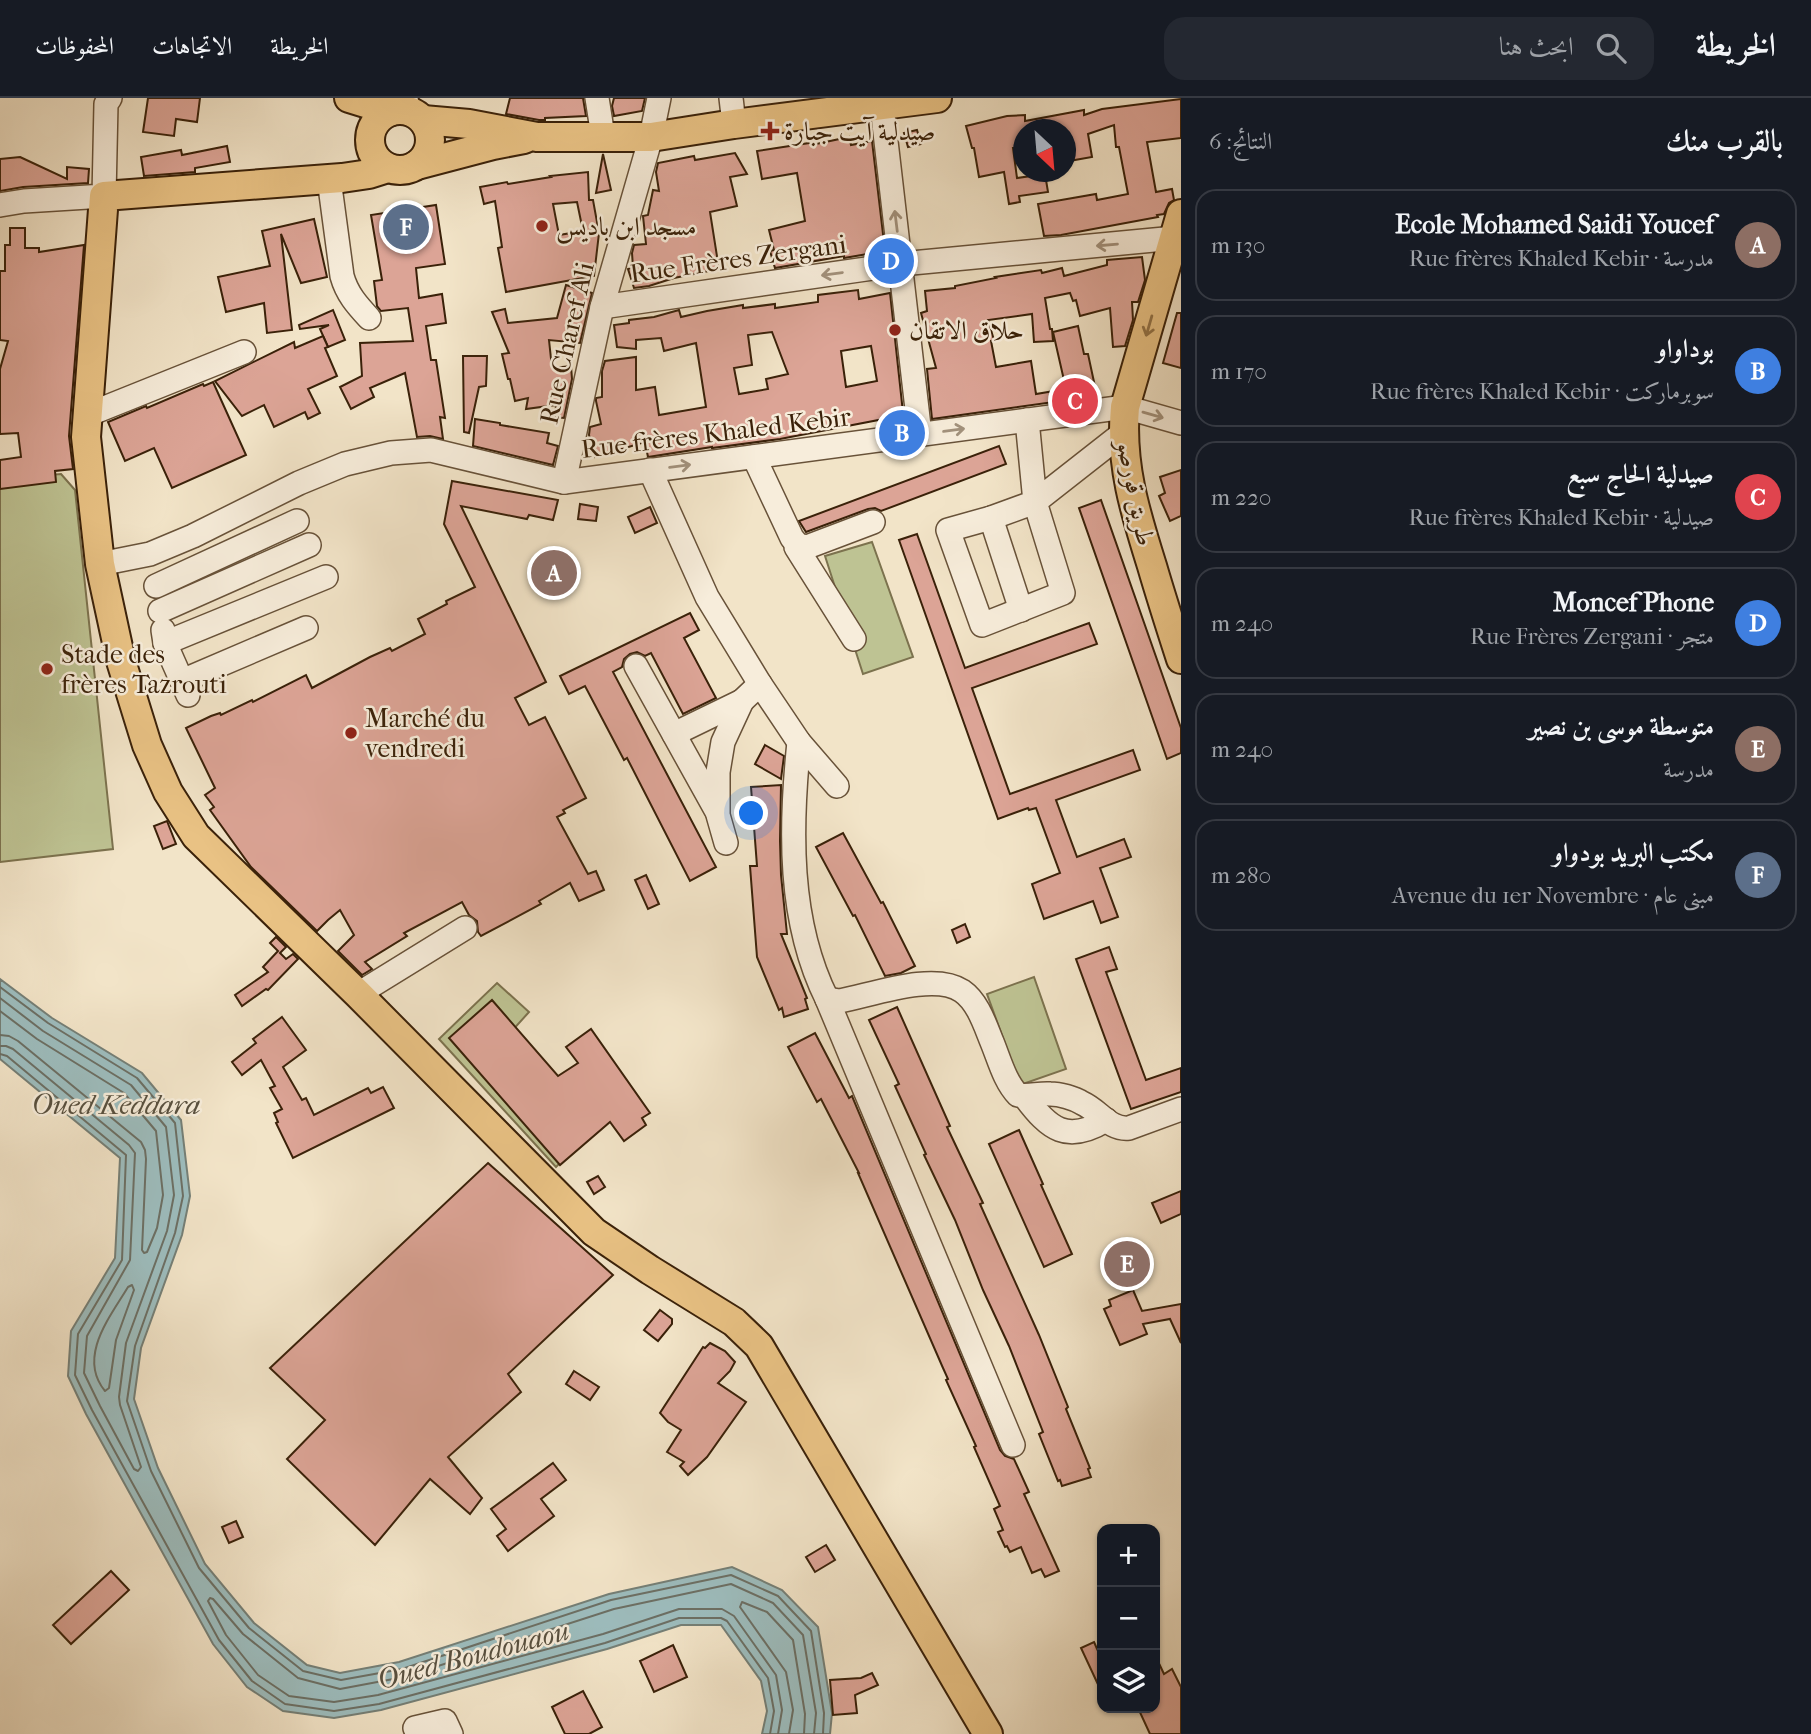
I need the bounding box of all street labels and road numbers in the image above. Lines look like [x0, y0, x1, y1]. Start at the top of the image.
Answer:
street label: Rue Frères Zergani [628, 228, 849, 290]
street label: Rue Charef Ali [533, 259, 601, 427]
street label: Rue frères Khaled Kebir [579, 401, 853, 465]
street label: طريق قورصو [1109, 434, 1161, 549]

